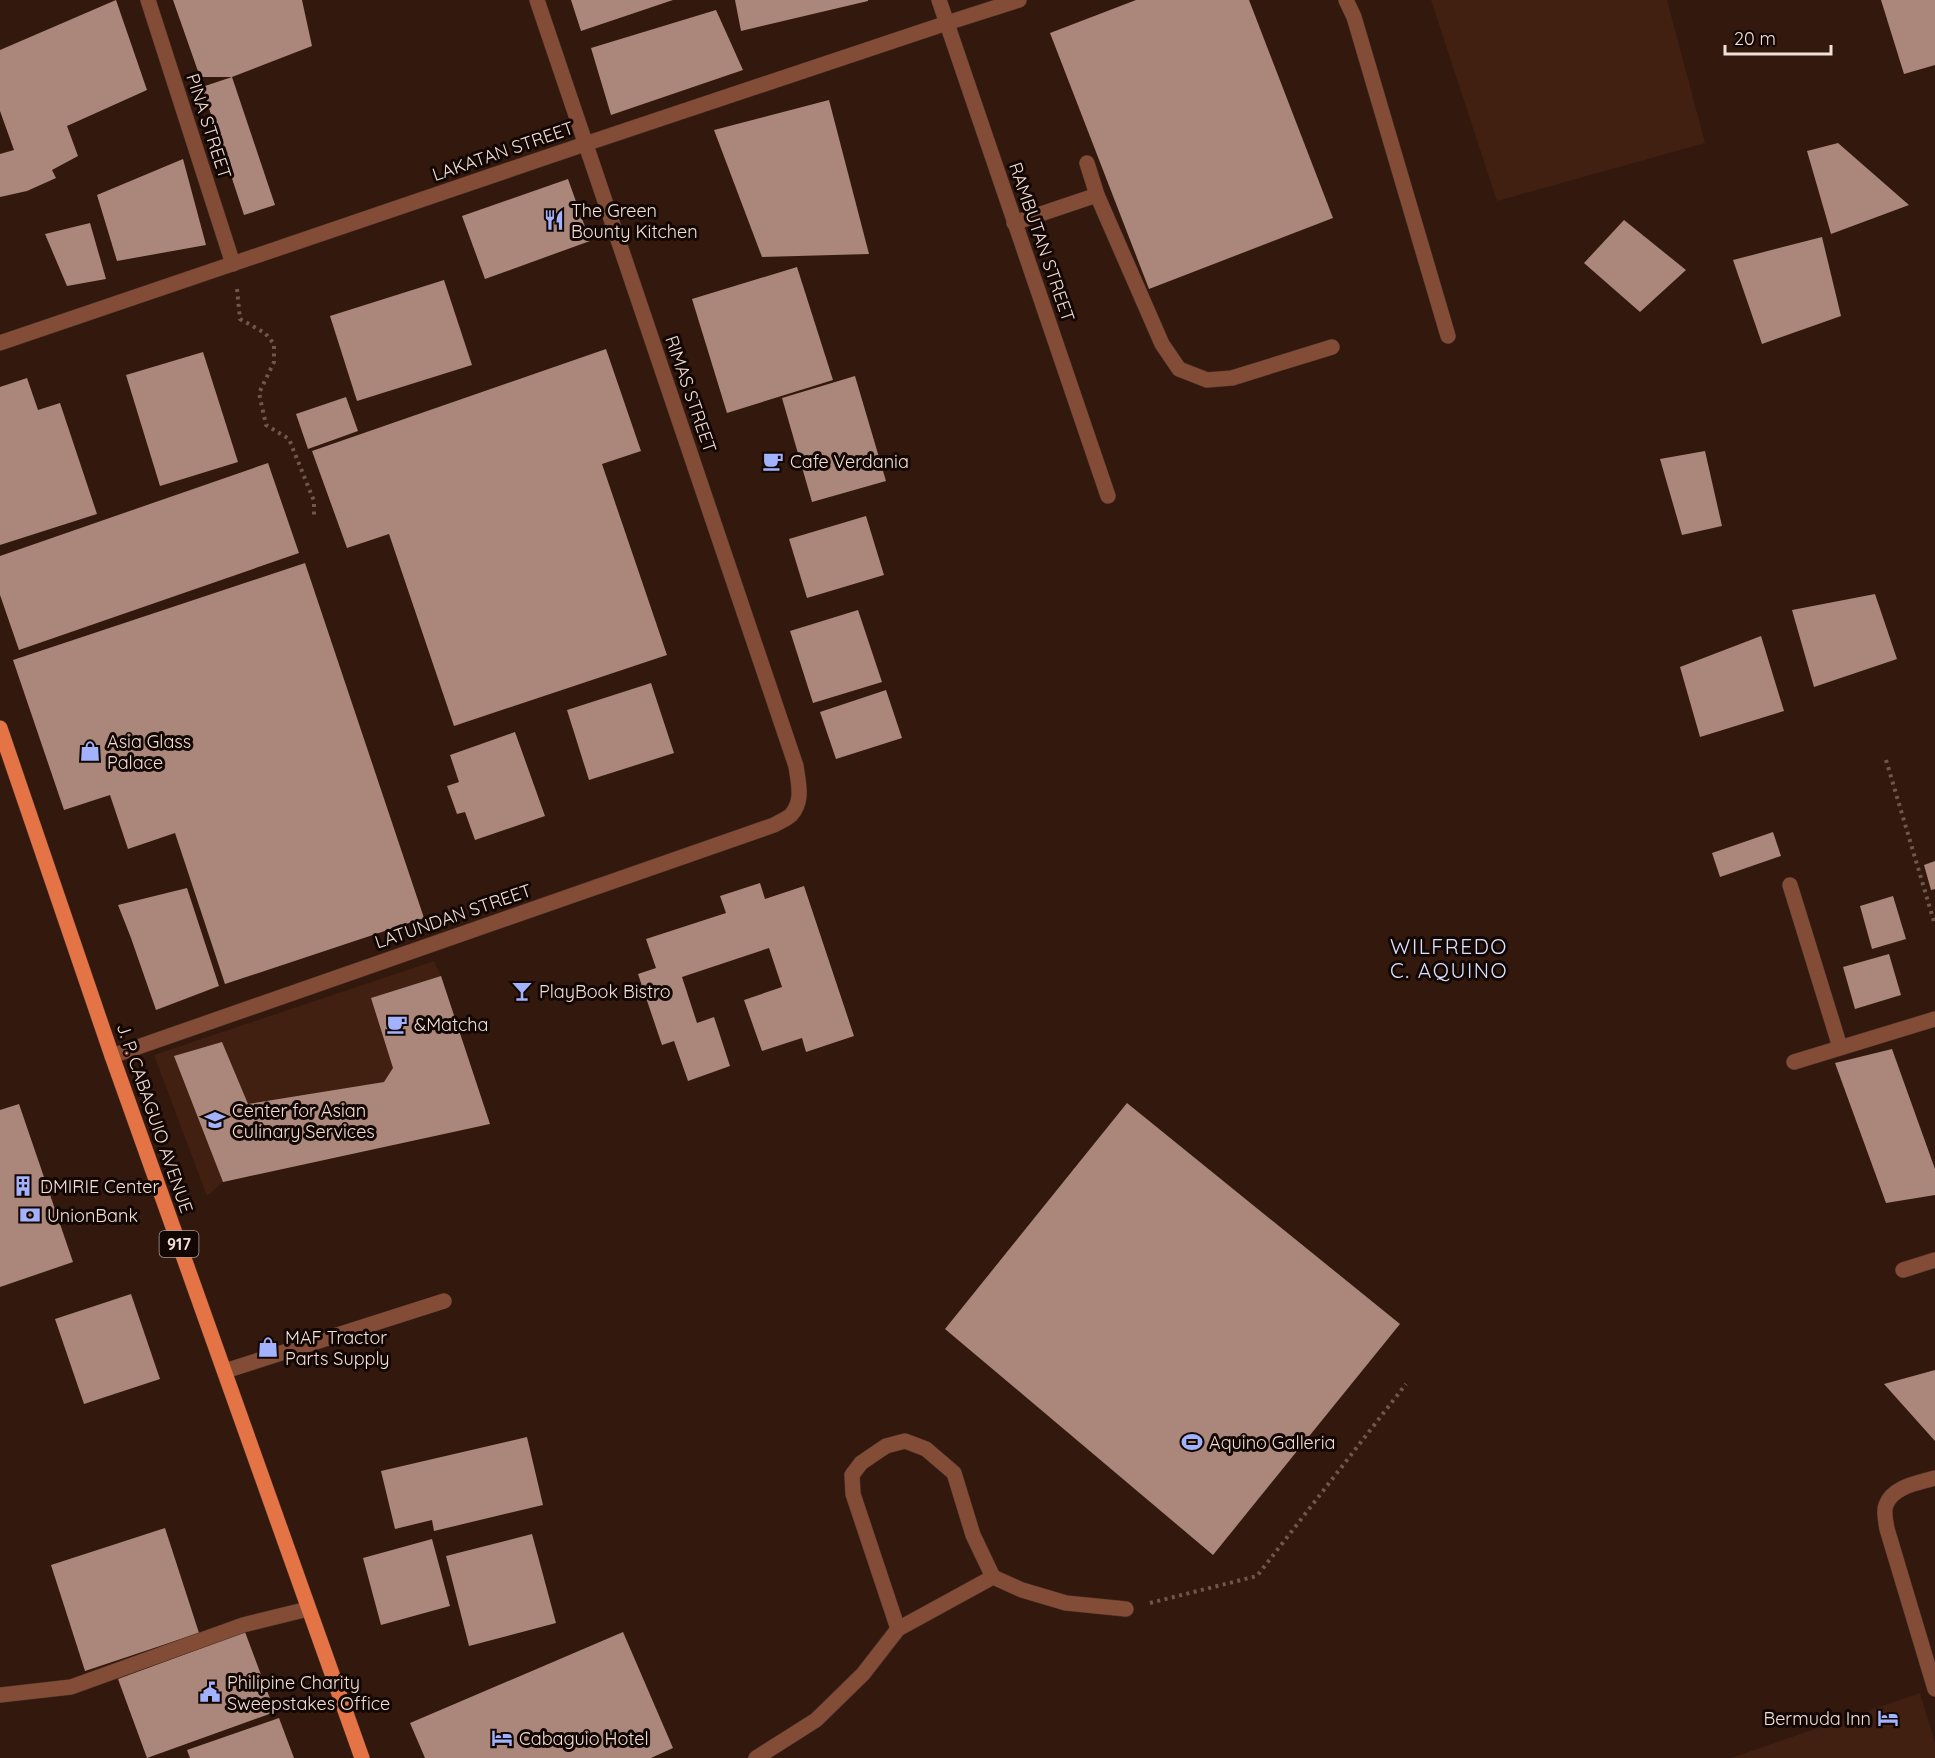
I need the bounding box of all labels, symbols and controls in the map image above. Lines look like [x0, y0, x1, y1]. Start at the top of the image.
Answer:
scale bar [1725, 18, 1832, 56]
text: 20 m [1734, 27, 1776, 50]
street label: PINA STREET [181, 70, 237, 182]
street label: LAKATAN STREET [429, 116, 577, 186]
street label: RAMBUTAN STREET [1004, 159, 1080, 325]
place label: The Green Bounty Kitchen [571, 199, 698, 243]
restaurant icon: The Green Bounty Kitchen [542, 208, 566, 232]
street label: RIMAS STREET [660, 332, 722, 456]
cafe icon: Cafe Verdania [761, 449, 785, 473]
place label: Cafe Verdania [790, 450, 909, 473]
place label: Asia Glass Palace [107, 730, 191, 774]
shop icon: Asia Glass Palace [78, 739, 102, 763]
street label: LATUNDAN STREET [372, 878, 534, 954]
district label: WILFREDO C. AQUINO [1390, 933, 1508, 983]
bar icon: PlayBook Bistro [510, 979, 534, 1003]
place label: PlayBook Bistro [539, 980, 671, 1003]
cafe icon: &Matcha [385, 1012, 409, 1036]
place label: &Matcha [414, 1013, 488, 1036]
street label: J. P. CABAGUIO AVENUE [112, 1020, 198, 1216]
place label: Center for Asian Culinary Services [232, 1099, 375, 1143]
school or university icon: Center for Asian Culinary Services [203, 1108, 227, 1132]
building icon: DMIRIE Center [11, 1174, 35, 1198]
place label: DMIRIE Center [40, 1175, 160, 1198]
bank icon: UnionBank [18, 1203, 42, 1227]
place label: UnionBank [47, 1204, 138, 1227]
road number: 917 [160, 1231, 198, 1257]
place label: MAF Tractor Parts Supply [285, 1326, 390, 1370]
shop icon: MAF Tractor Parts Supply [256, 1335, 280, 1359]
sports icon: Aquino Galleria [1180, 1430, 1204, 1454]
place label: Aquino Galleria [1209, 1431, 1335, 1454]
place label: Philipine Charity Sweepstakes Office [227, 1671, 390, 1715]
public building icon: Philipine Charity Sweepstakes Office [198, 1680, 222, 1704]
hotel icon: Bermuda Inn [1876, 1706, 1900, 1730]
place label: Bermuda Inn [1764, 1707, 1871, 1730]
hotel icon: Cabaguio Hotel [490, 1726, 514, 1750]
place label: Cabaguio Hotel [519, 1727, 649, 1750]

